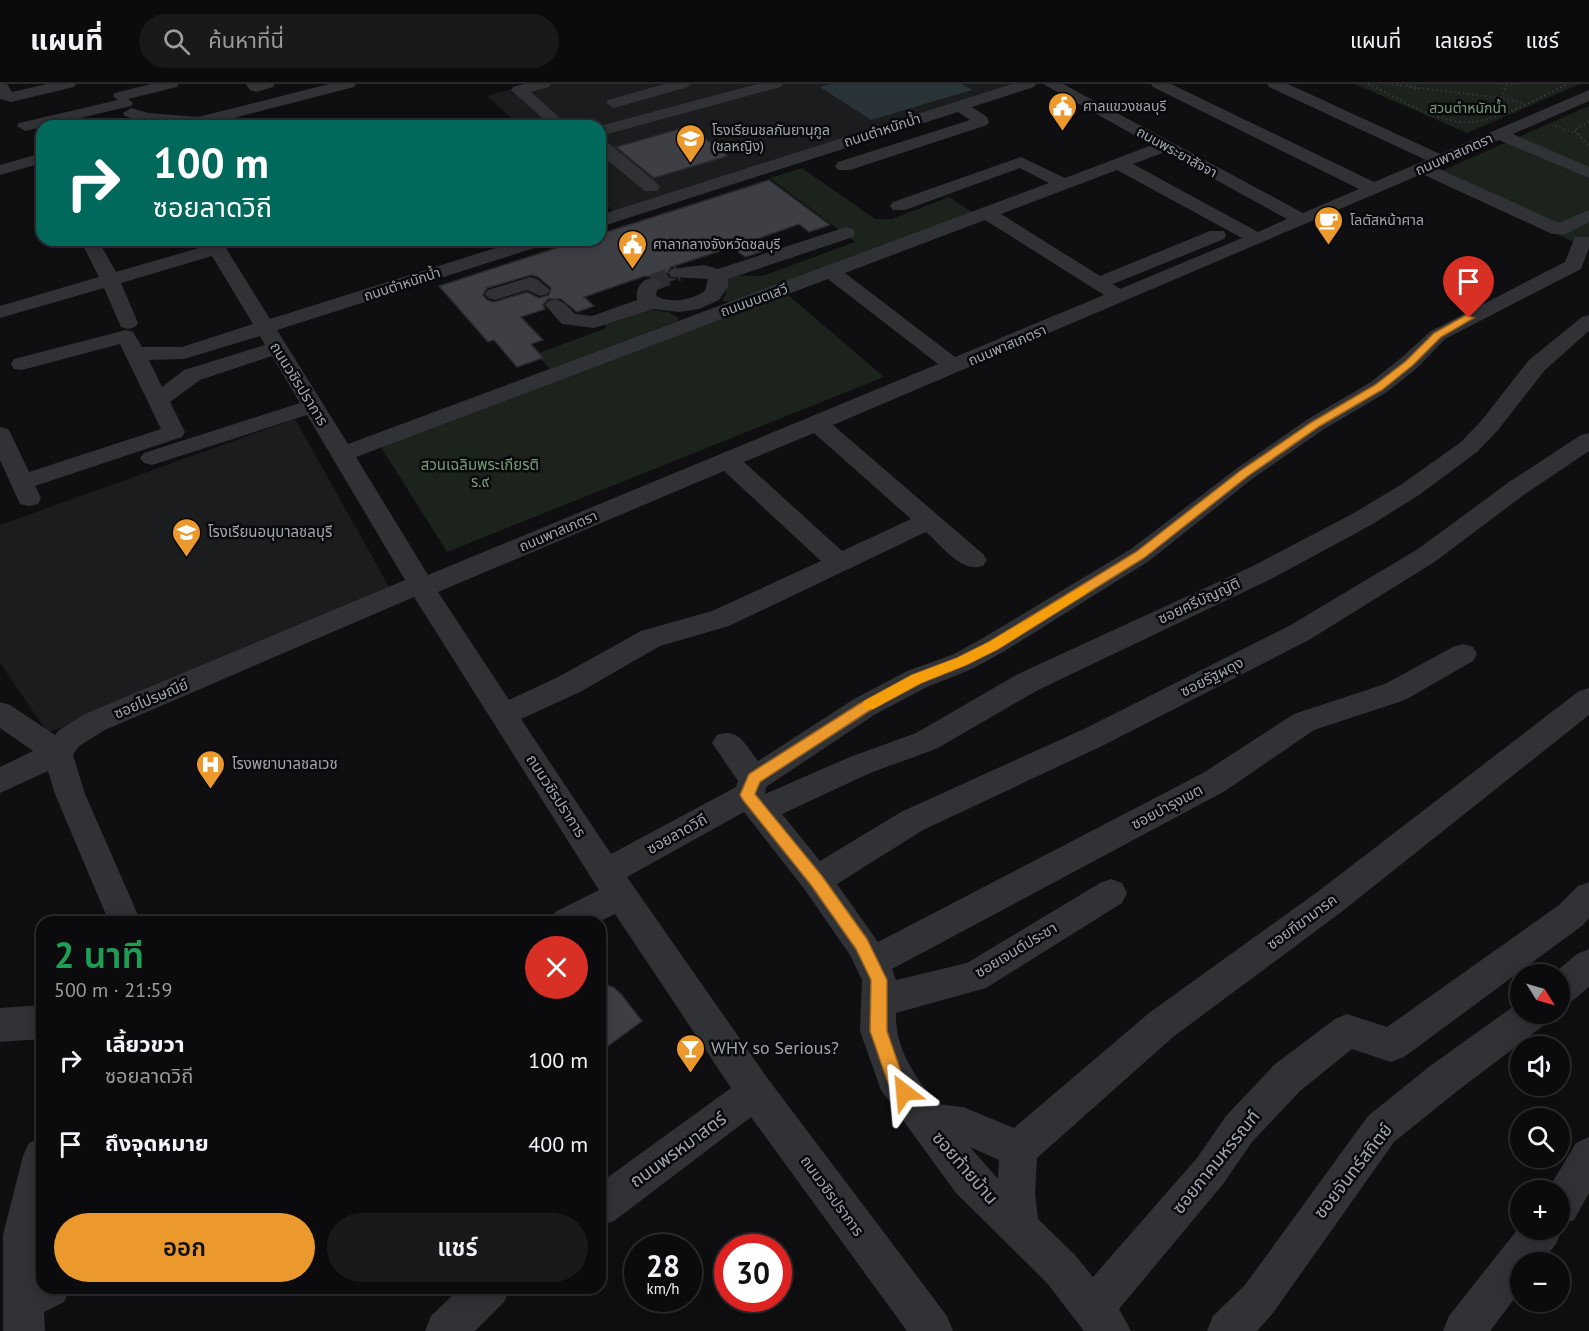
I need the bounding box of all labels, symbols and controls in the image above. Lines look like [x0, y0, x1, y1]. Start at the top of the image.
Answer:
search box [139, 14, 559, 68]
text: แผนที่ [30, 21, 103, 58]
icon: search [160, 25, 193, 58]
text: ค้นหาที่นี่ [208, 26, 284, 54]
text: แผนที่ [1350, 27, 1401, 54]
text: เลเยอร์ [1434, 27, 1493, 54]
text: แชร์ [1526, 27, 1559, 54]
public building icon: ศาลแขวงชลบุรี [1046, 90, 1078, 132]
place label: ศาลแขวงชลบุรี [1083, 97, 1166, 115]
park label: สวนตำหนักน้ำ [1429, 98, 1507, 117]
street label: ถนนตำหนักน้ำ [841, 108, 923, 151]
place label: โรงเรียนชลกันยานุกูล (ชลหญิง) [712, 121, 830, 155]
school or university icon: โรงเรียนชลกันยานุกูล (ชลหญิง) [675, 122, 707, 164]
street label: ถนนพระยาสัจจา [1134, 122, 1220, 182]
street label: ถนนพาสเภตรา [1412, 129, 1496, 179]
text: 100 m [153, 135, 269, 190]
icon: right [54, 144, 132, 222]
text: ซอยลาดวิถี [153, 190, 272, 224]
cafe icon: โลตัสหน้าศาล [1313, 204, 1345, 246]
place label: โลตัสหน้าศาล [1350, 211, 1424, 229]
public building icon: ศาลากลางจังหวัดชลบุรี [616, 228, 648, 270]
place label: ศาลากลางจังหวัดชลบุรี [653, 235, 781, 253]
pin [1443, 256, 1494, 318]
street label: ถนนตำหนักน้ำ [361, 262, 443, 305]
icon: arrive [1452, 265, 1485, 298]
street label: ถนนมนตเสวี [718, 279, 790, 321]
street label: ถนนพาสเภตรา [965, 320, 1049, 370]
street label: ถนนวชิรปราการ [266, 338, 333, 429]
park label: สวนเฉลิมพระเกียรติ ร.๙ [421, 455, 539, 491]
street label: ถนนพาสเภตรา [516, 506, 600, 556]
school or university icon: โรงเรียนอนุบาลชลบุรี [171, 516, 203, 558]
place label: โรงเรียนอนุบาลชลบุรี [208, 522, 332, 541]
street label: ซอยศรีบัญญัติ [1155, 573, 1243, 628]
street label: ซอยรัฐผดุง [1177, 653, 1247, 701]
street label: ซอยไปรษณีย์ [111, 674, 191, 723]
hospital icon: โรงพยาบาลชลเวช [195, 748, 227, 790]
street label: ถนนวชิรปราการ [523, 751, 590, 841]
place label: โรงพยาบาลชลเวช [232, 754, 338, 773]
street label: ซอยบำรุงเขต [1128, 780, 1206, 833]
street label: ซอยลาดวิถี [643, 809, 710, 858]
street label: ซอยฑีฆามารค [1263, 890, 1341, 953]
street label: ซอยเจนต์ประชา [971, 918, 1060, 982]
text: 2 นาที [54, 931, 144, 978]
button: close [525, 936, 588, 999]
north arrow [1510, 964, 1570, 1024]
map controls [1510, 964, 1570, 1312]
text: 500 m · 21:59 [54, 977, 172, 1003]
text: เลี้ยวขวา [105, 1030, 185, 1058]
bar icon: WHY so Serious? [674, 1032, 706, 1074]
place label: WHY so Serious? [711, 1036, 839, 1059]
button: sound [1510, 1036, 1570, 1096]
icon: right [54, 1044, 87, 1077]
text: 100 m [528, 1046, 588, 1074]
position arrow [872, 1060, 936, 1124]
text: ซอยลาดวิถี [105, 1063, 193, 1089]
street label: ซอยภาคมหรรณฑ์ [1167, 1105, 1265, 1218]
street label: ถนนพรหมาสตร์ [625, 1106, 731, 1192]
button: search [1510, 1108, 1570, 1168]
street label: ซอยจันทร์สถิตย์ [1308, 1118, 1397, 1223]
street label: ซอยท้ายบ้าน [927, 1126, 1003, 1209]
icon: arrive [54, 1128, 87, 1161]
text: ถึงจุดหมาย [105, 1129, 209, 1157]
text: 400 m [528, 1130, 588, 1158]
street label: ถนนวชิรปราการ [797, 1152, 868, 1240]
button: + [1510, 1180, 1570, 1240]
button: ออก [54, 1213, 315, 1282]
button: แชร์ [327, 1213, 588, 1282]
speed limit sign: 30 [714, 1234, 792, 1312]
text: 28 [646, 1246, 680, 1285]
button: − [1510, 1252, 1570, 1312]
text: km/h [647, 1279, 679, 1298]

